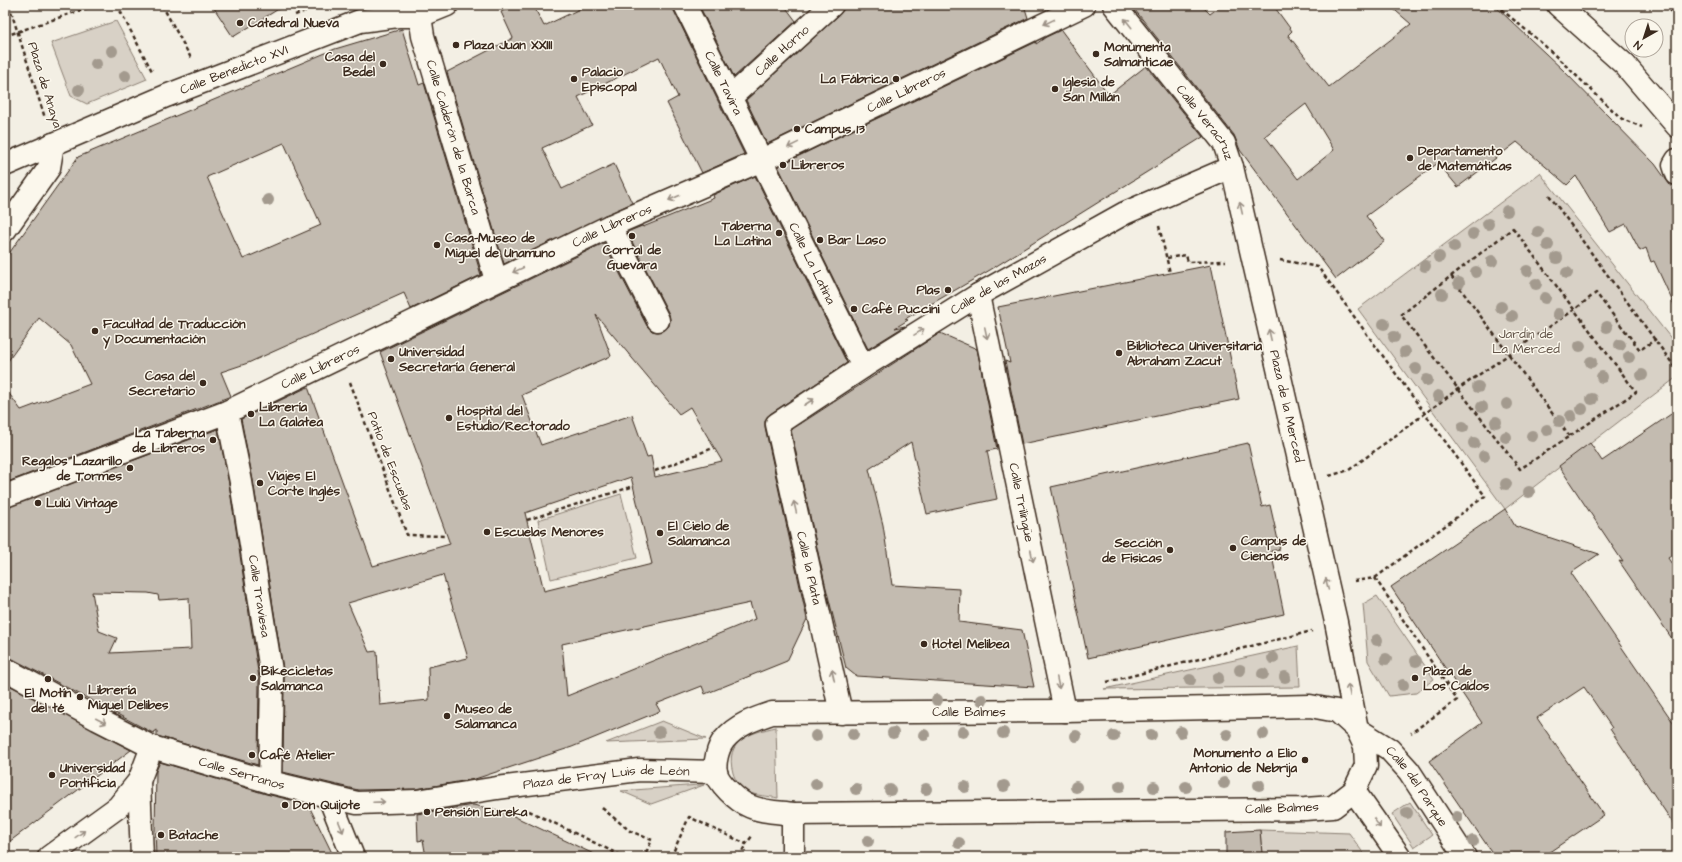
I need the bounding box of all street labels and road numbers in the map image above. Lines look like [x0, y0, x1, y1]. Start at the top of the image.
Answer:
street label: Calle Horno [751, 20, 814, 80]
street label: Plaza de Anaya [22, 40, 67, 131]
street label: Calle Benedicto XVI [177, 41, 291, 99]
street label: Calle Tavira [700, 48, 747, 119]
street label: Calle Calderón de la Barca [422, 58, 485, 217]
street label: Calle Libreros [864, 64, 949, 117]
street label: Calle Veracruz [1172, 81, 1238, 163]
street label: Calle Libreros [569, 200, 655, 252]
street label: Calle La Latina [784, 220, 840, 308]
street label: Calle de las Mazas [947, 249, 1050, 319]
street label: Calle Libreros [278, 340, 363, 394]
street label: Plaza de la Merced [1265, 348, 1308, 464]
street label: Patio de Escuelas [363, 409, 417, 514]
street label: Calle Trilingüe [1004, 461, 1038, 544]
street label: Calle la Plata [792, 530, 826, 607]
street label: Calle Traviesa [244, 554, 275, 639]
street label: Calle Balmes [932, 703, 1006, 721]
street label: Calle del Parque [1382, 742, 1452, 830]
street label: Calle Serranos [197, 752, 287, 794]
street label: Plaza de Fray Luis de León [522, 761, 690, 794]
street label: Calle Balmes [1245, 798, 1320, 818]

